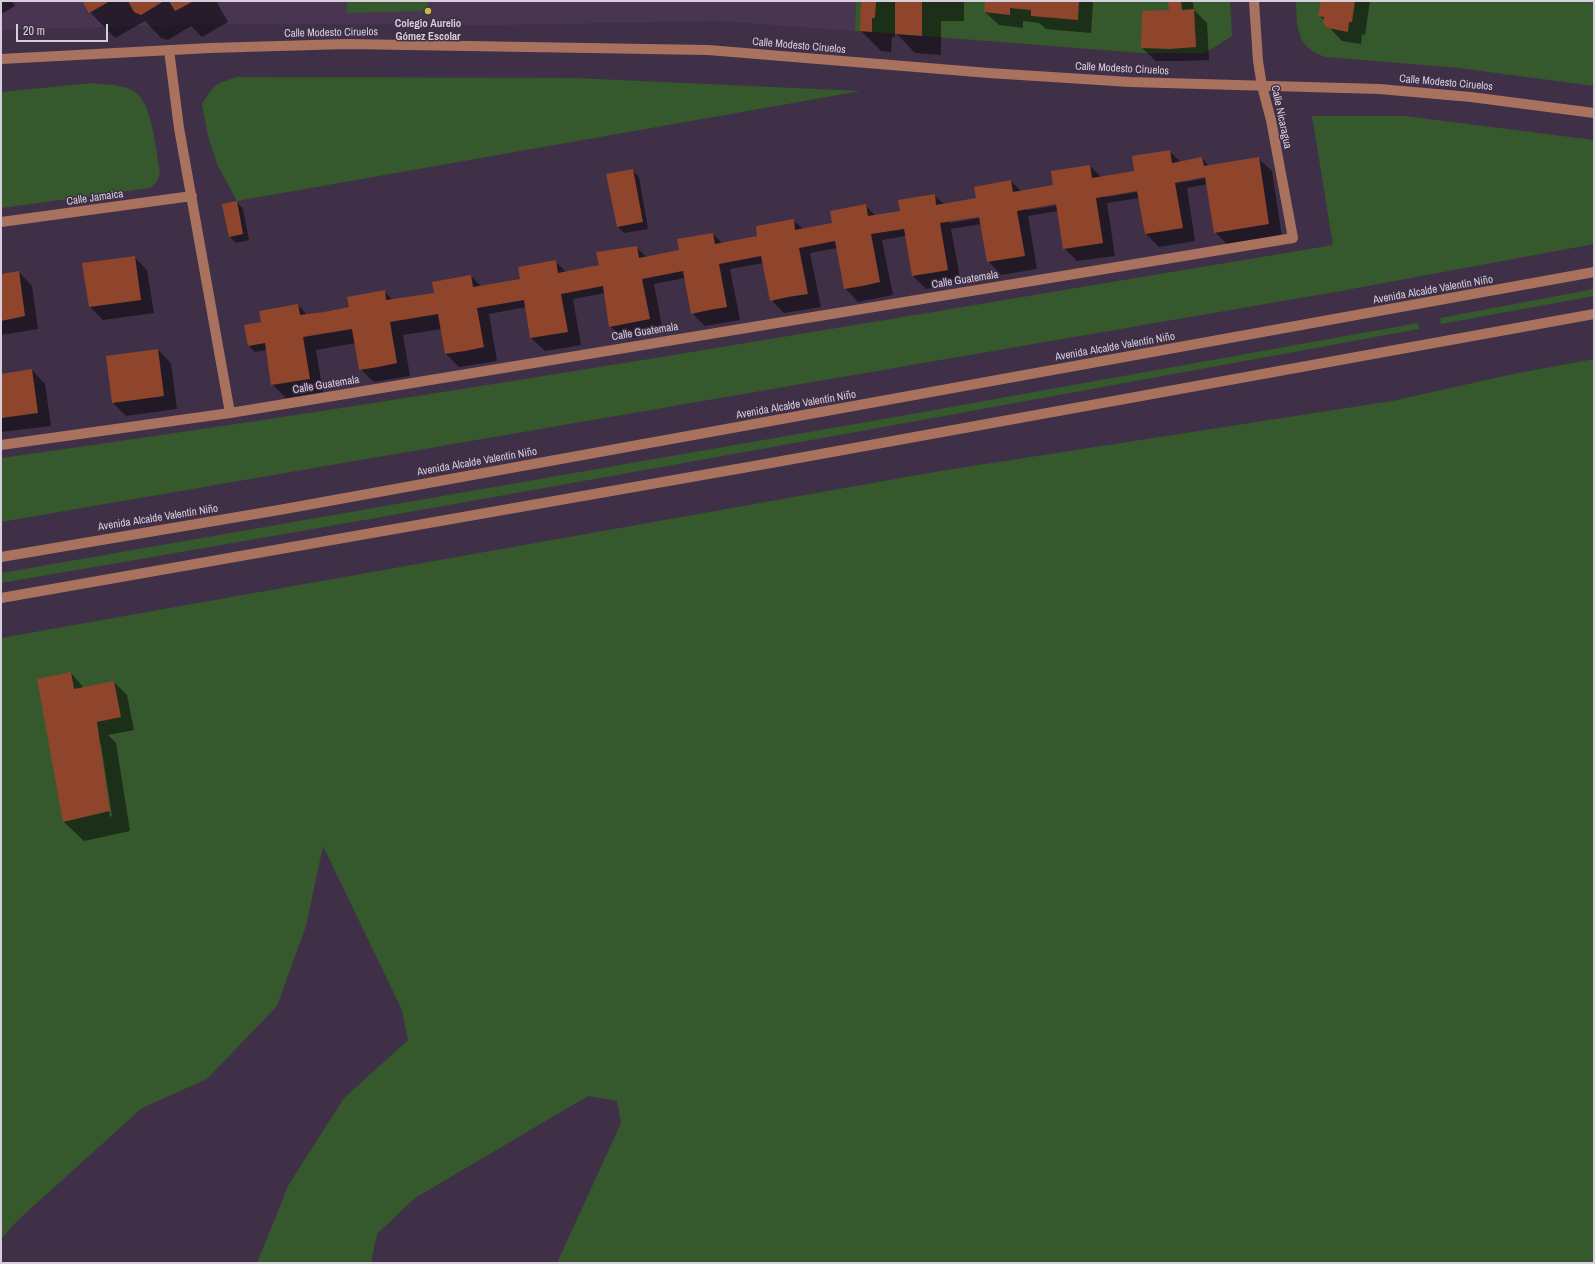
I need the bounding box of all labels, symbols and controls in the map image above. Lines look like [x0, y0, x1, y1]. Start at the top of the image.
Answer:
marker: Colegio Aurelio Gómez Escolar [423, 6, 433, 16]
scale bar [18, 16, 110, 42]
place label: Colegio Aurelio Gómez Escolar [395, 17, 461, 43]
text: 20 m [23, 23, 45, 39]
street label: Calle Modesto Ciruelos [284, 26, 378, 40]
street label: Calle Modesto Ciruelos [752, 35, 846, 57]
street label: Calle Modesto Ciruelos [1075, 60, 1169, 78]
street label: Calle Modesto Ciruelos [1399, 72, 1493, 94]
street label: Calle Nicaragua [1268, 84, 1294, 150]
street label: Calle Jamaica [66, 187, 124, 209]
street label: Calle Guatemala [931, 268, 999, 292]
street label: Avenida Alcalde Valentín Niño [1372, 273, 1494, 307]
street label: Calle Guatemala [611, 320, 679, 344]
street label: Avenida Alcalde Valentín Niño [1054, 330, 1176, 364]
street label: Calle Guatemala [292, 373, 360, 397]
street label: Avenida Alcalde Valentín Niño [735, 388, 857, 422]
street label: Avenida Alcalde Valentín Niño [416, 445, 538, 479]
street label: Avenida Alcalde Valentín Niño [97, 502, 219, 534]

